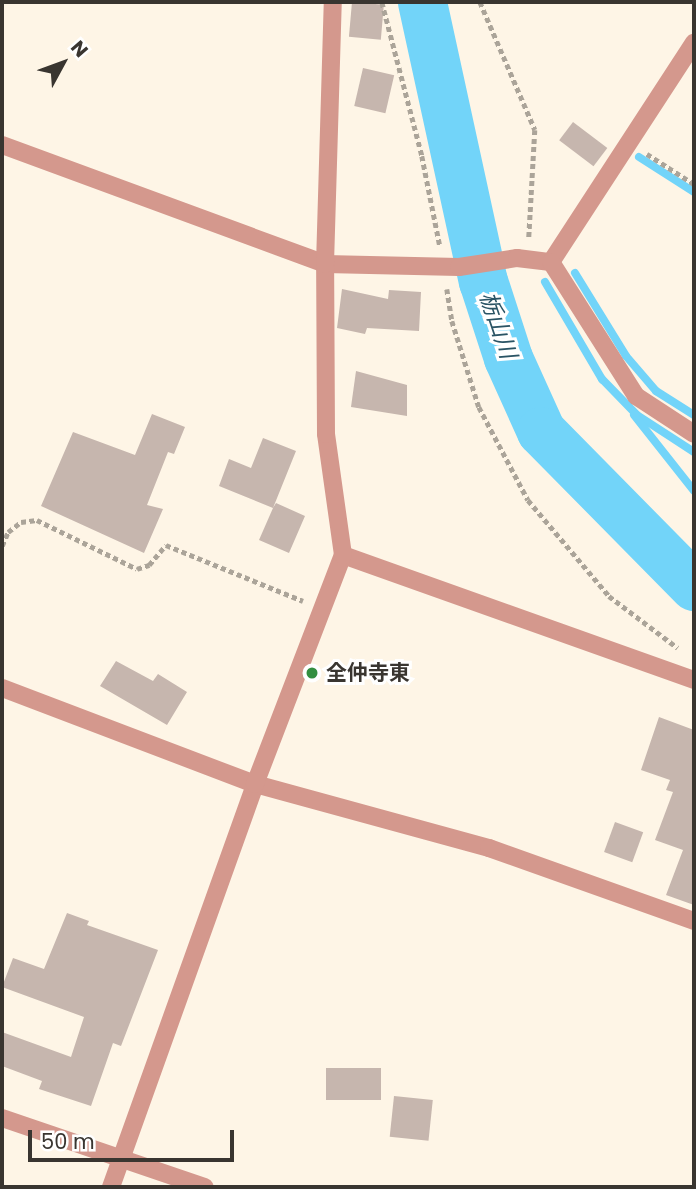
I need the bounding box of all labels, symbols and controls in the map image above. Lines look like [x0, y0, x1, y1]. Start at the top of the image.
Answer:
north arrow [28, 28, 98, 98]
text: N [64, 35, 94, 63]
water label: 栃山川 [474, 288, 522, 362]
place label: 全仲寺東 [326, 660, 410, 686]
marker: 全仲寺東 [304, 665, 320, 681]
scale bar [32, 1116, 238, 1160]
text: 50 m [41, 1127, 95, 1156]

